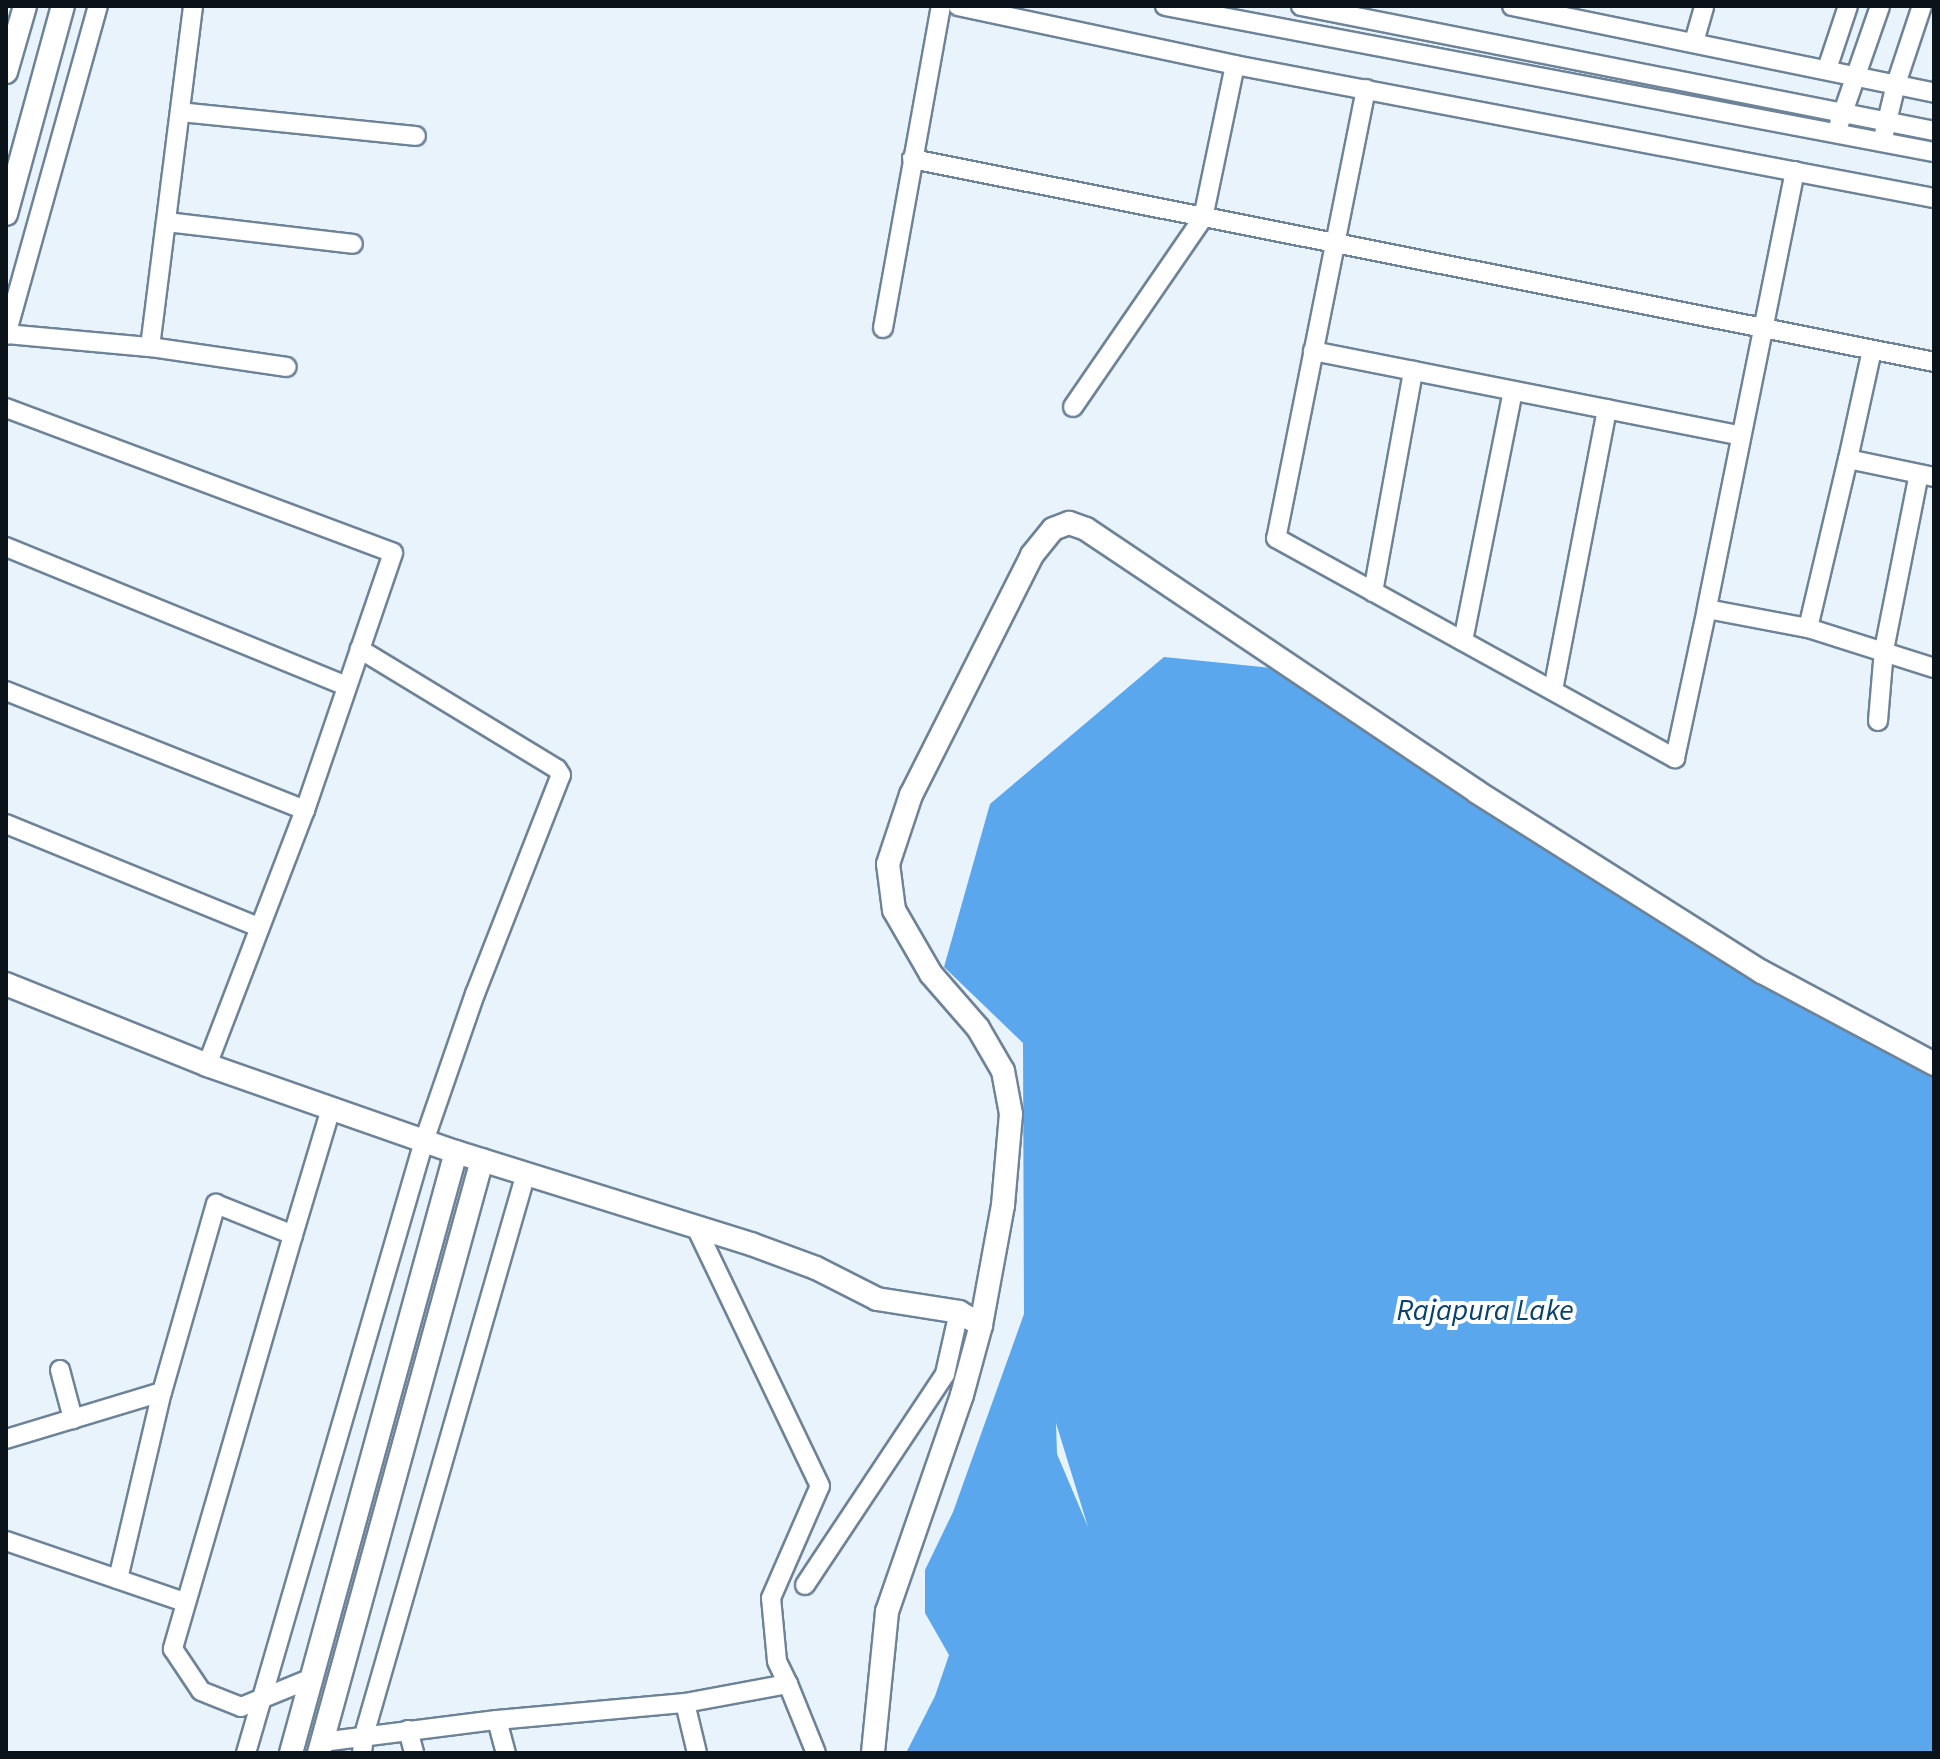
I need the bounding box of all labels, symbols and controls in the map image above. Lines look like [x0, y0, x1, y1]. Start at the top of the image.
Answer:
water label: Rajapura Lake [1396, 1293, 1574, 1329]

